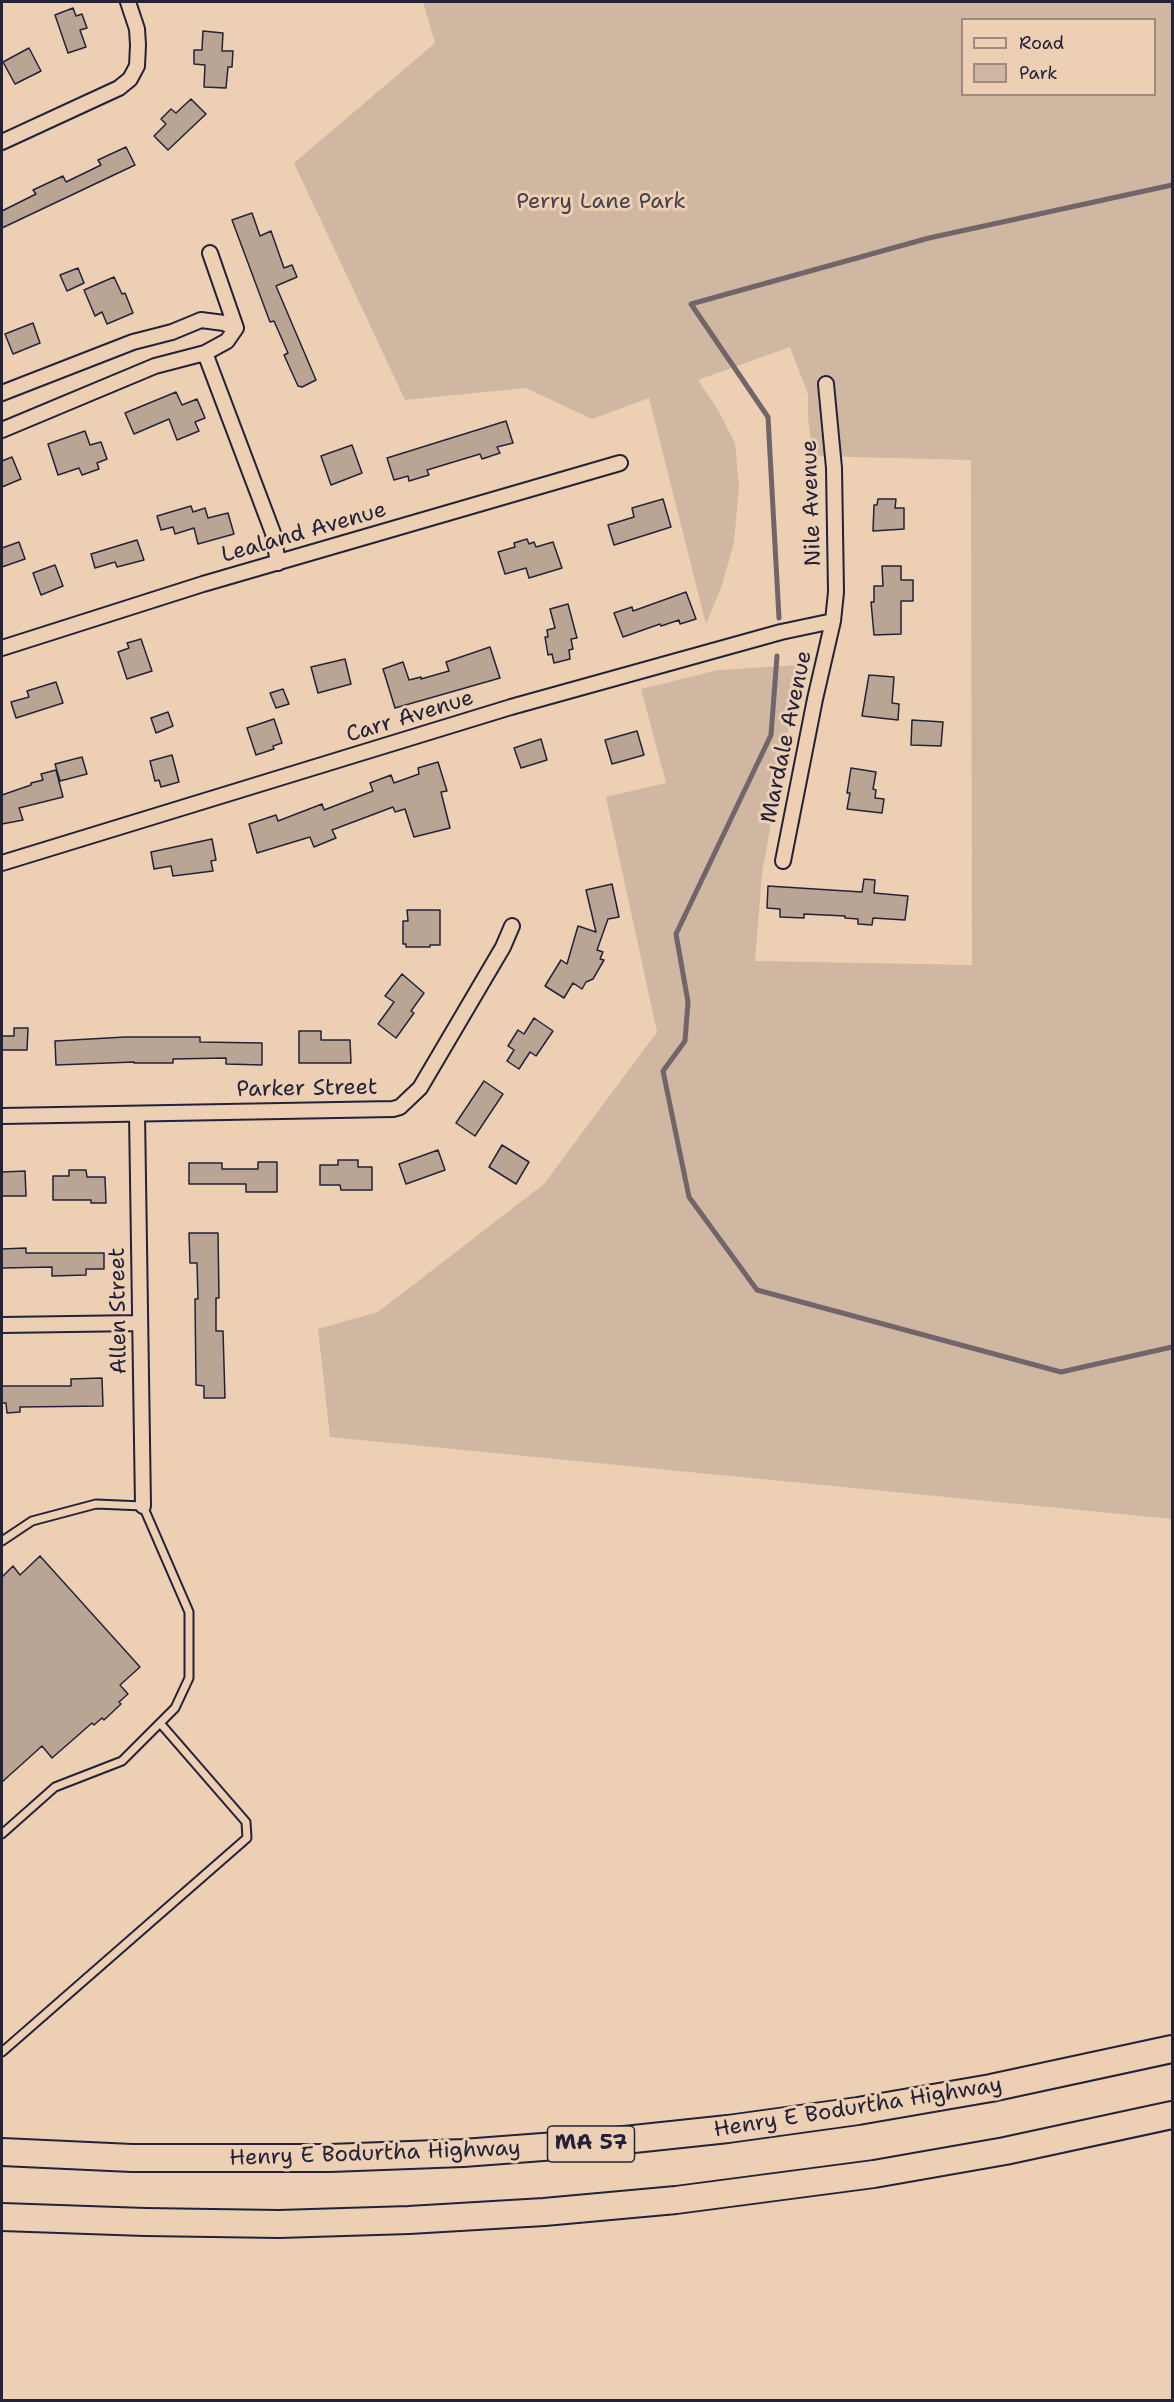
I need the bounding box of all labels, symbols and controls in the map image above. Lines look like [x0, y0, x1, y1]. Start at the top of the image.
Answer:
legend [961, 18, 1156, 96]
text: Road [1019, 31, 1064, 55]
text: Park [1019, 61, 1058, 85]
park label: Perry Lane Park [516, 189, 686, 215]
street label: Nile Avenue [797, 439, 827, 567]
street label: Lealand Avenue [219, 497, 389, 569]
street label: Mardale Avenue [756, 648, 818, 826]
street label: Carr Avenue [343, 685, 477, 749]
street label: Parker Street [236, 1075, 378, 1103]
street label: Allen Street [105, 1247, 133, 1375]
street label: Henry E Bodurtha Highway [712, 2072, 1004, 2144]
road number: MA 57 [548, 2126, 634, 2162]
street label: Henry E Bodurtha Highway [229, 2136, 521, 2172]

